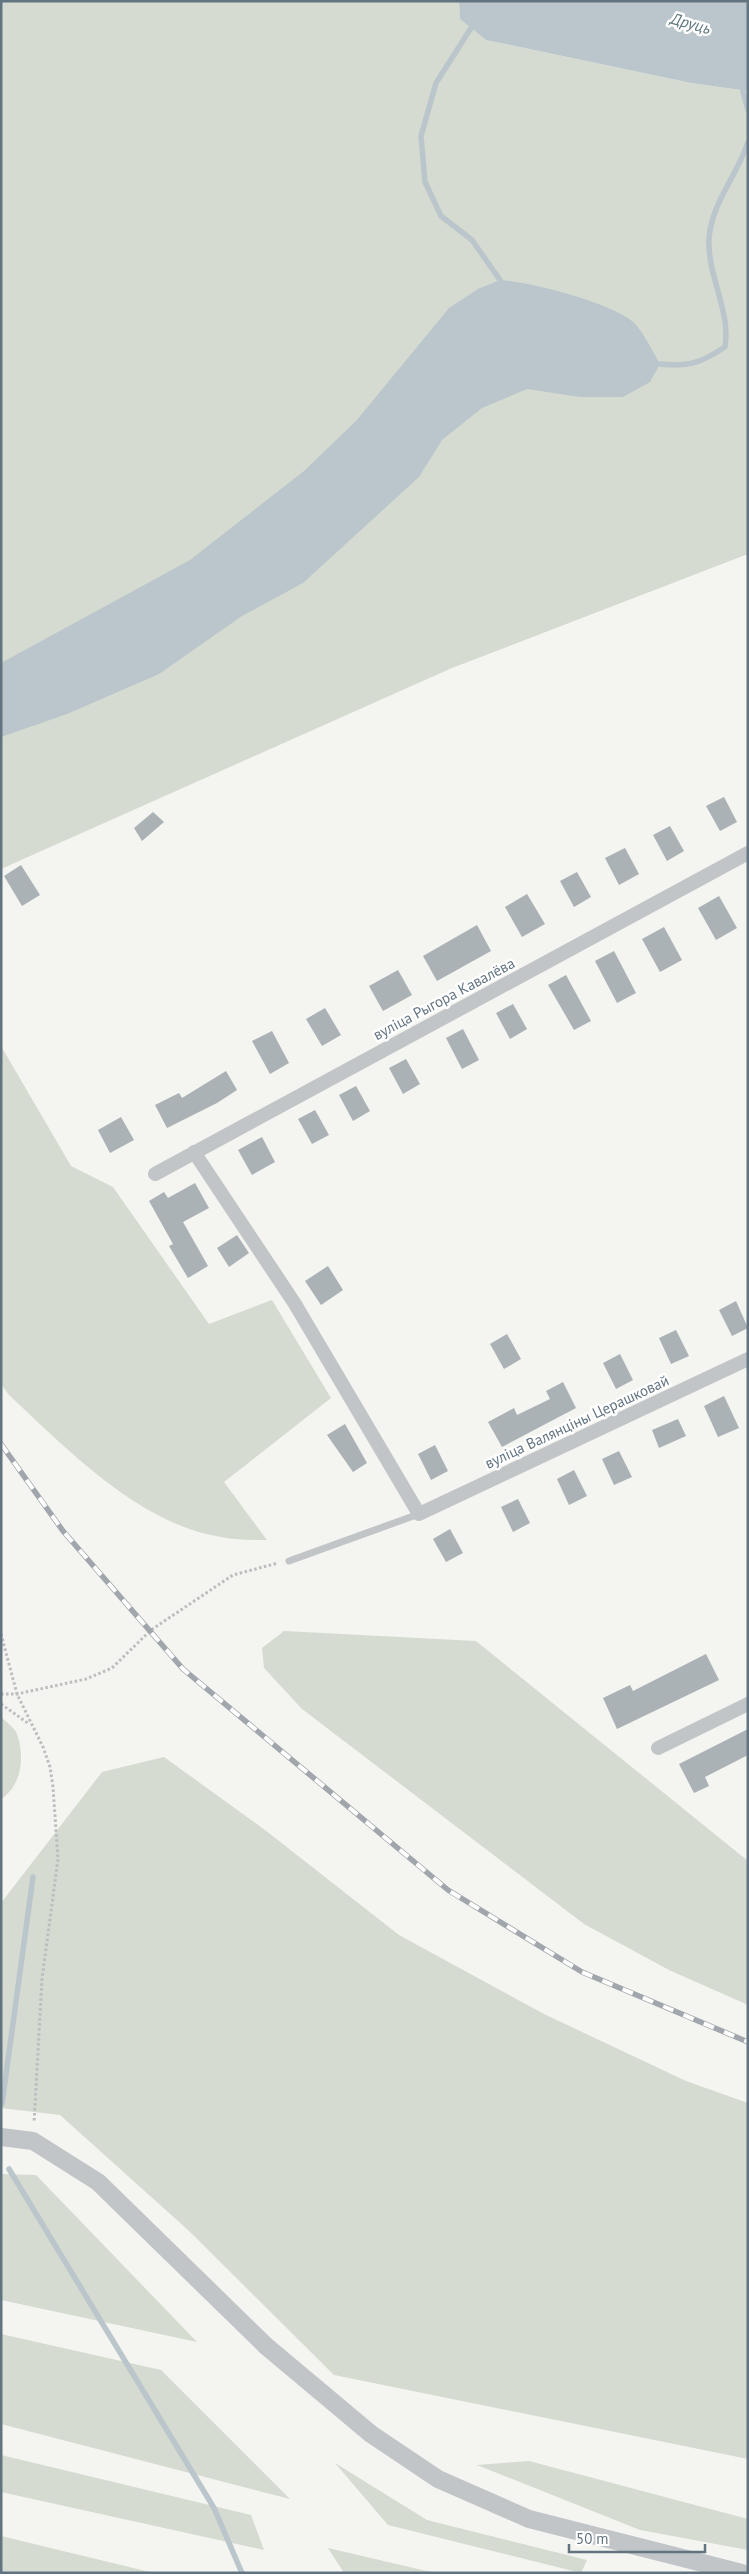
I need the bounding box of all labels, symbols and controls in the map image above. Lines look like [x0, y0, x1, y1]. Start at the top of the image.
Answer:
water label: Друць [667, 7, 713, 38]
street label: вуліца Рыгора Кавалёва [370, 953, 518, 1044]
street label: вуліца Валянціны Церашковай [482, 1370, 672, 1473]
scale bar [569, 2522, 705, 2554]
text: 50 m [576, 2529, 609, 2548]

